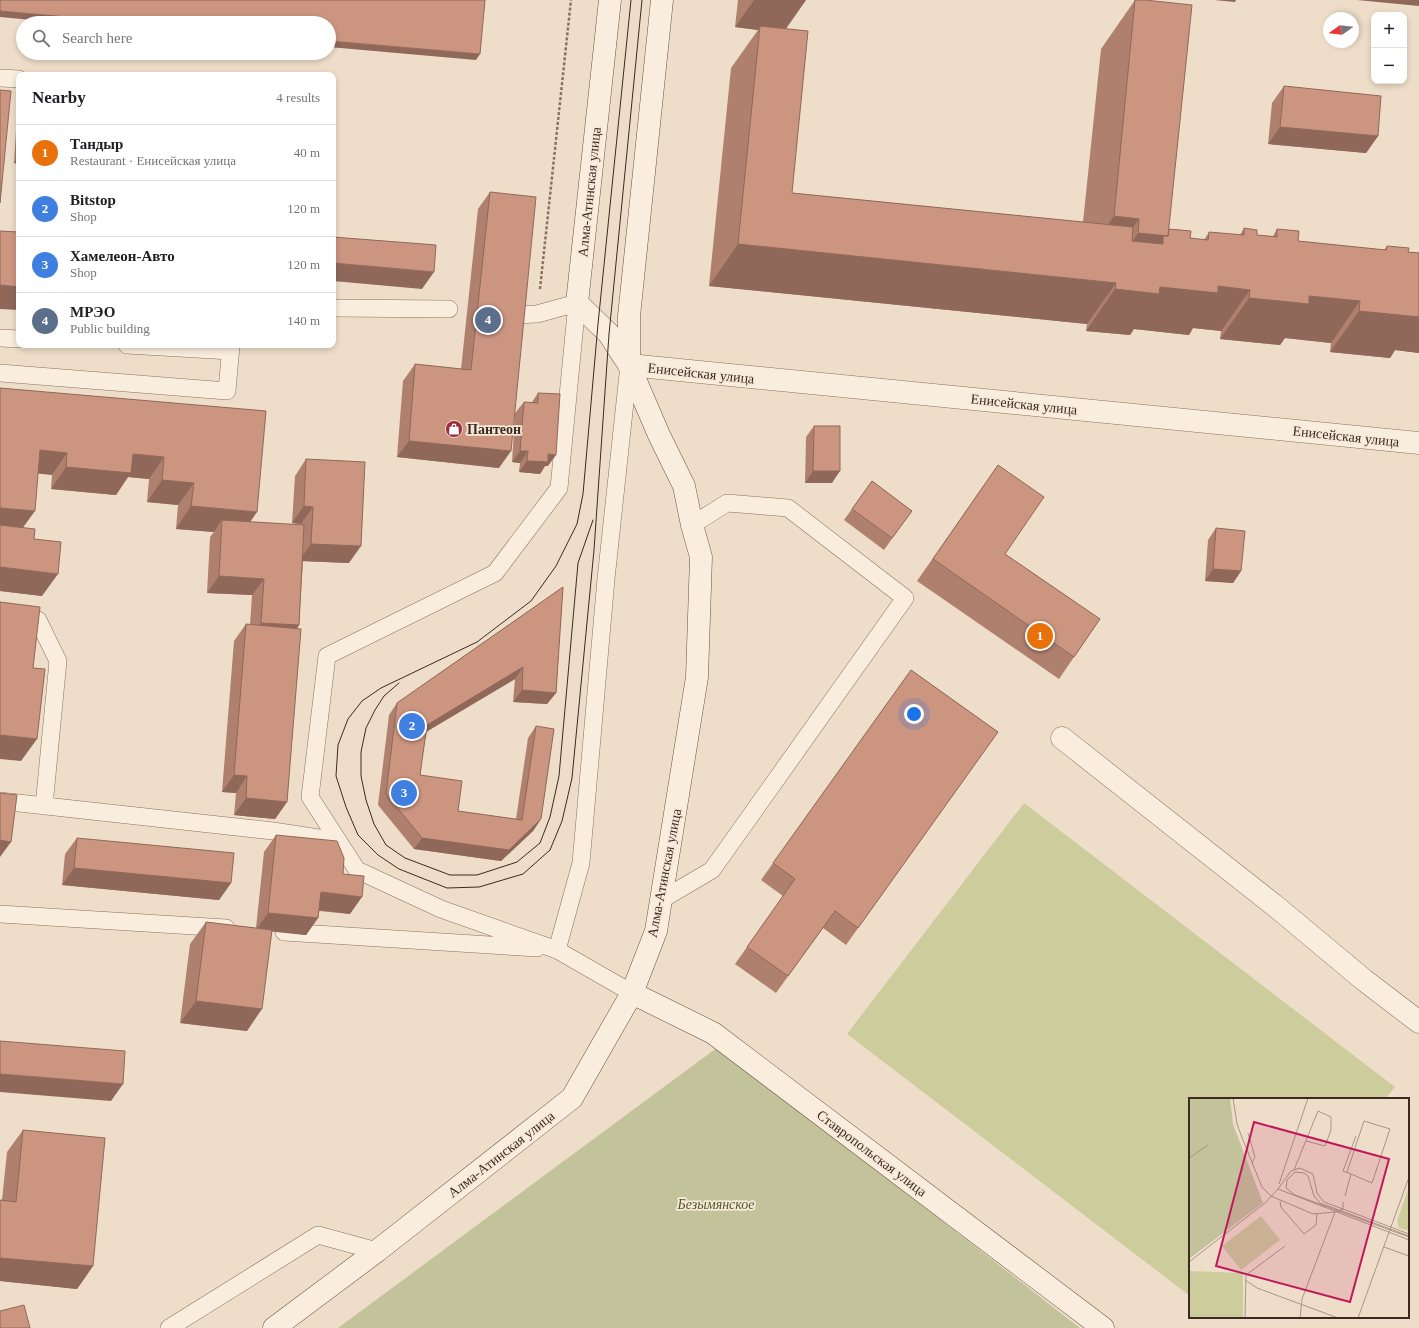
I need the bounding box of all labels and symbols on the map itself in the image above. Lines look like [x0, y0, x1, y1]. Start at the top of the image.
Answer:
north arrow [1323, 12, 1359, 48]
street label: Алма-Атинская улица [575, 125, 604, 258]
pin: 4 [475, 305, 501, 335]
street label: Енисейская улица [647, 360, 756, 387]
street label: Енисейская улица [970, 391, 1079, 418]
shop icon: Пантеон [444, 419, 464, 439]
place label: Пантеон [467, 422, 521, 437]
street label: Енисейская улица [1292, 423, 1401, 450]
pin: 1 [1027, 621, 1053, 651]
your location [904, 704, 924, 724]
pin: 2 [399, 711, 425, 741]
pin: 3 [391, 778, 417, 808]
street label: Алма-Атинская улица [645, 807, 684, 939]
inset map [1189, 1098, 1409, 1318]
street label: Ставропольская улица [814, 1107, 930, 1200]
street label: Алма-Атинская улица [445, 1108, 558, 1201]
park label: Безымянское [676, 1197, 755, 1212]

